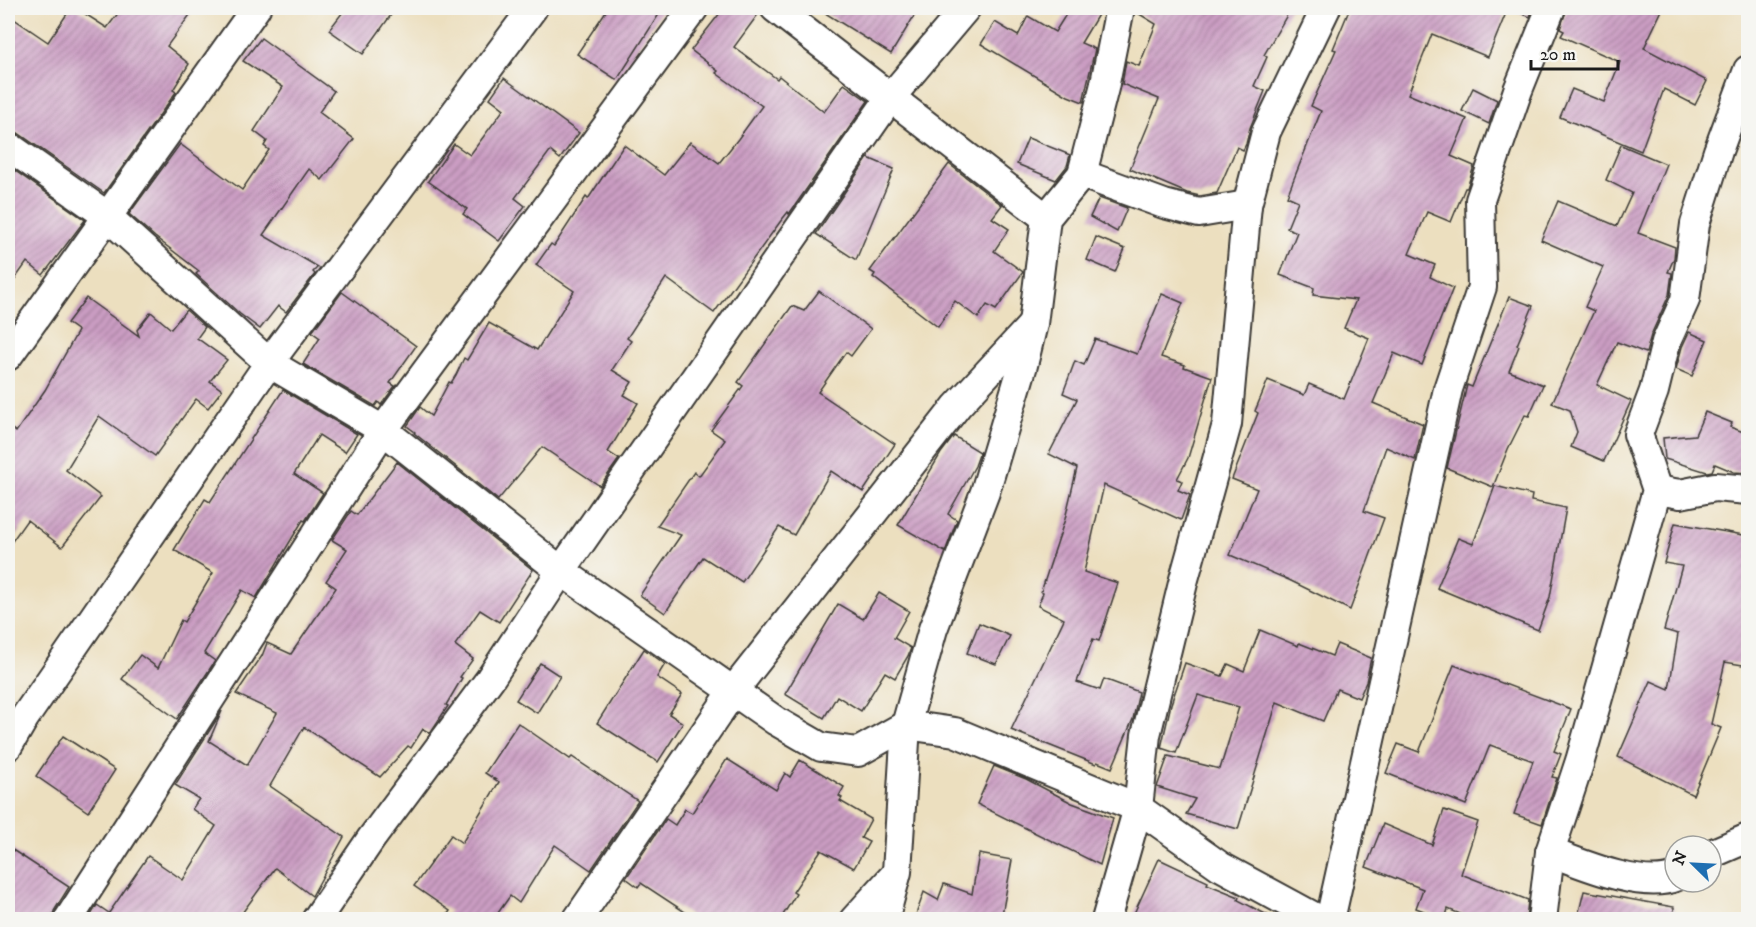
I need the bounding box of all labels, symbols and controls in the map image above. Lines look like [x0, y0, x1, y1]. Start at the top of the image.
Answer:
scale bar [1531, 33, 1618, 71]
text: 20 m [1540, 44, 1576, 66]
north arrow [1663, 834, 1723, 894]
text: N [1668, 848, 1692, 868]

